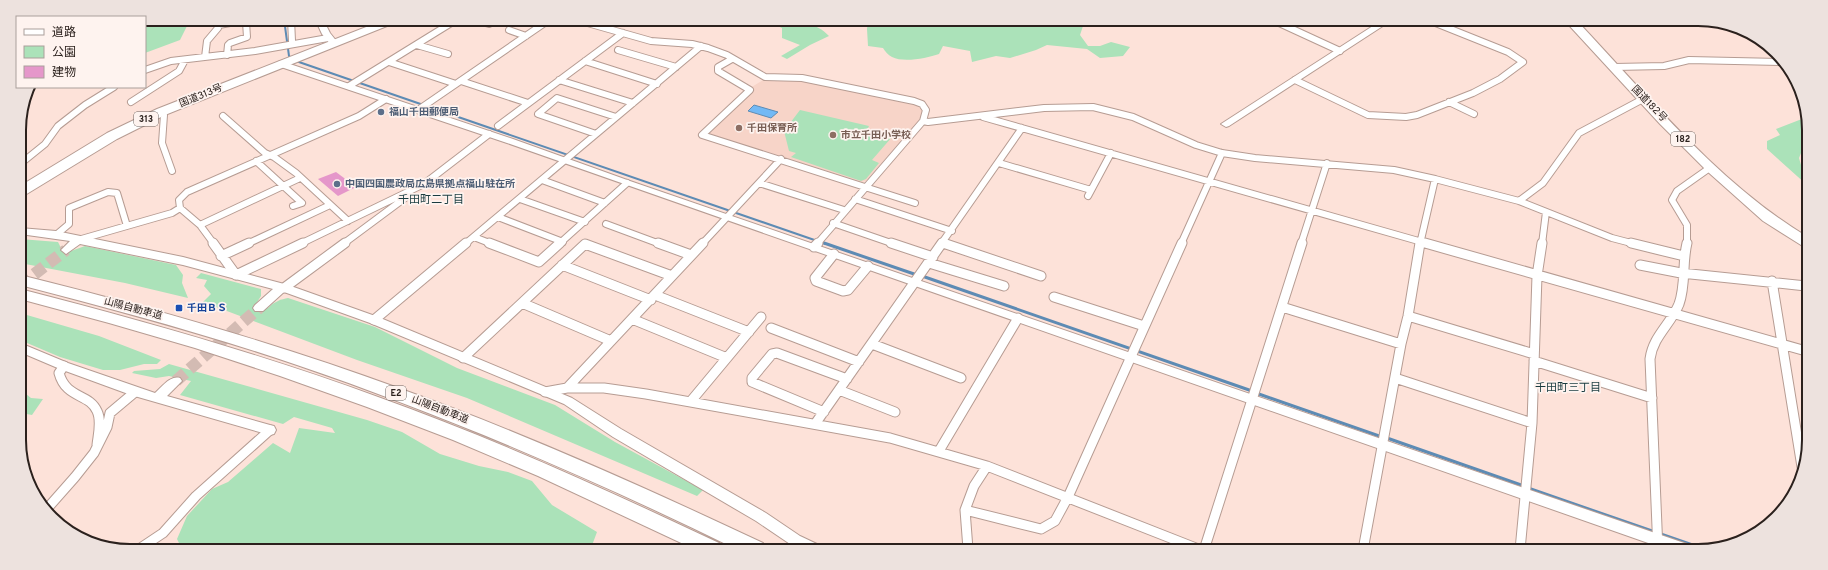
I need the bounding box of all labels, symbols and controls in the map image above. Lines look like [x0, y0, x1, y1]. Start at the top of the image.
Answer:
legend [16, 16, 146, 88]
text: 道路 [52, 25, 76, 41]
text: 公園 [52, 45, 76, 61]
text: 建物 [52, 65, 76, 81]
street label: 国道313号 [177, 81, 225, 111]
street label: 国道182号 [1628, 83, 1670, 125]
place label: 福山千田郵便局 [389, 106, 459, 119]
marker: 福山千田郵便局 [376, 107, 386, 117]
road number: 313 [134, 112, 158, 126]
place label: 千田保育所 [747, 122, 797, 135]
marker: 千田保育所 [734, 123, 744, 133]
place label: 市立千田小学校 [841, 129, 911, 142]
marker: 市立千田小学校 [828, 130, 838, 140]
road number: 182 [1671, 132, 1695, 146]
place label: 中国四国農政局広島県拠点福山駐在所 [345, 178, 515, 191]
marker: 中国四国農政局広島県拠点福山駐在所 [332, 179, 342, 189]
district label: 千田町二丁目 [398, 193, 464, 207]
street label: 山陽自動車道 [102, 295, 164, 323]
place label: 千田ＢＳ [187, 302, 227, 315]
marker: 千田ＢＳ [174, 303, 184, 313]
district label: 千田町三丁目 [1535, 381, 1601, 395]
road number: E2 [386, 386, 406, 400]
street label: 山陽自動車道 [410, 393, 470, 427]

